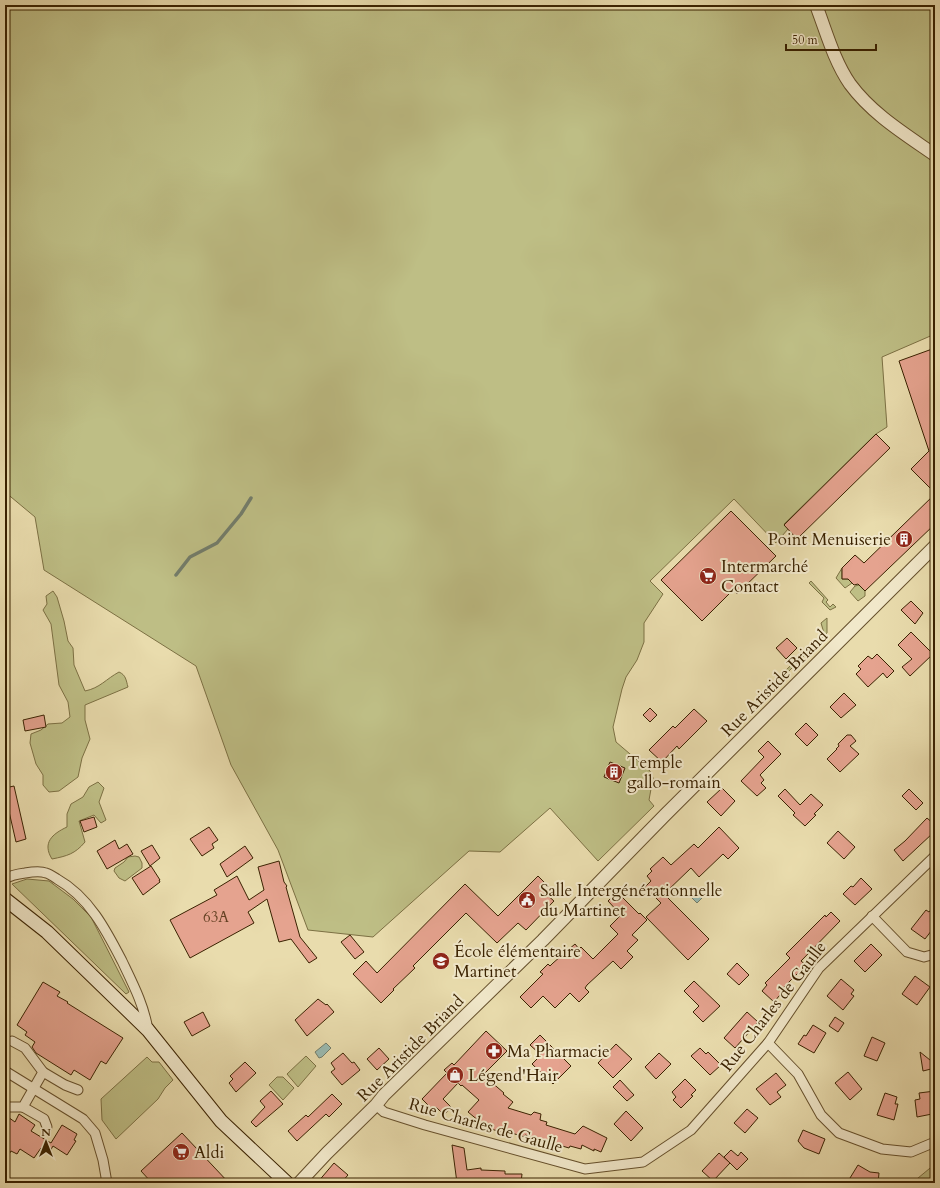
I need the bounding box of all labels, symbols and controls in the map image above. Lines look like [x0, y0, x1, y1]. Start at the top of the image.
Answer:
scale bar [786, 26, 876, 52]
text: 50 m [792, 32, 819, 48]
place label: Point Menuiserie [768, 528, 891, 551]
building icon: Point Menuiserie [894, 529, 914, 549]
place label: Intermarché Contact [721, 555, 808, 598]
supermarket icon: Intermarché Contact [698, 566, 718, 586]
street label: Rue Aristide Briand [716, 625, 833, 742]
place label: Temple gallo-romain [627, 751, 721, 794]
building icon: Temple gallo-romain [604, 762, 624, 782]
place label: Salle Intergénérationnelle du Martinet [540, 879, 722, 922]
public building icon: Salle Intergénérationnelle du Martinet [517, 890, 537, 910]
house number: 63A [203, 907, 229, 927]
street label: Rue Charles de Gaulle [715, 936, 832, 1076]
place label: École élémentaire Martinet [454, 940, 581, 983]
school or university icon: École élémentaire Martinet [431, 951, 451, 971]
street label: Rue Aristide Briand [352, 990, 469, 1107]
place label: Ma Pharmacie [507, 1040, 610, 1063]
pharmacy icon: Ma Pharmacie [484, 1041, 504, 1061]
place label: Légend'Hair [468, 1064, 559, 1087]
shop icon: Légend'Hair [445, 1065, 465, 1085]
street label: Rue Charles de Gaulle [406, 1092, 566, 1159]
north arrow [26, 1122, 66, 1162]
text: N [41, 1125, 51, 1140]
place label: Aldi [194, 1141, 224, 1164]
supermarket icon: Aldi [171, 1142, 191, 1162]

